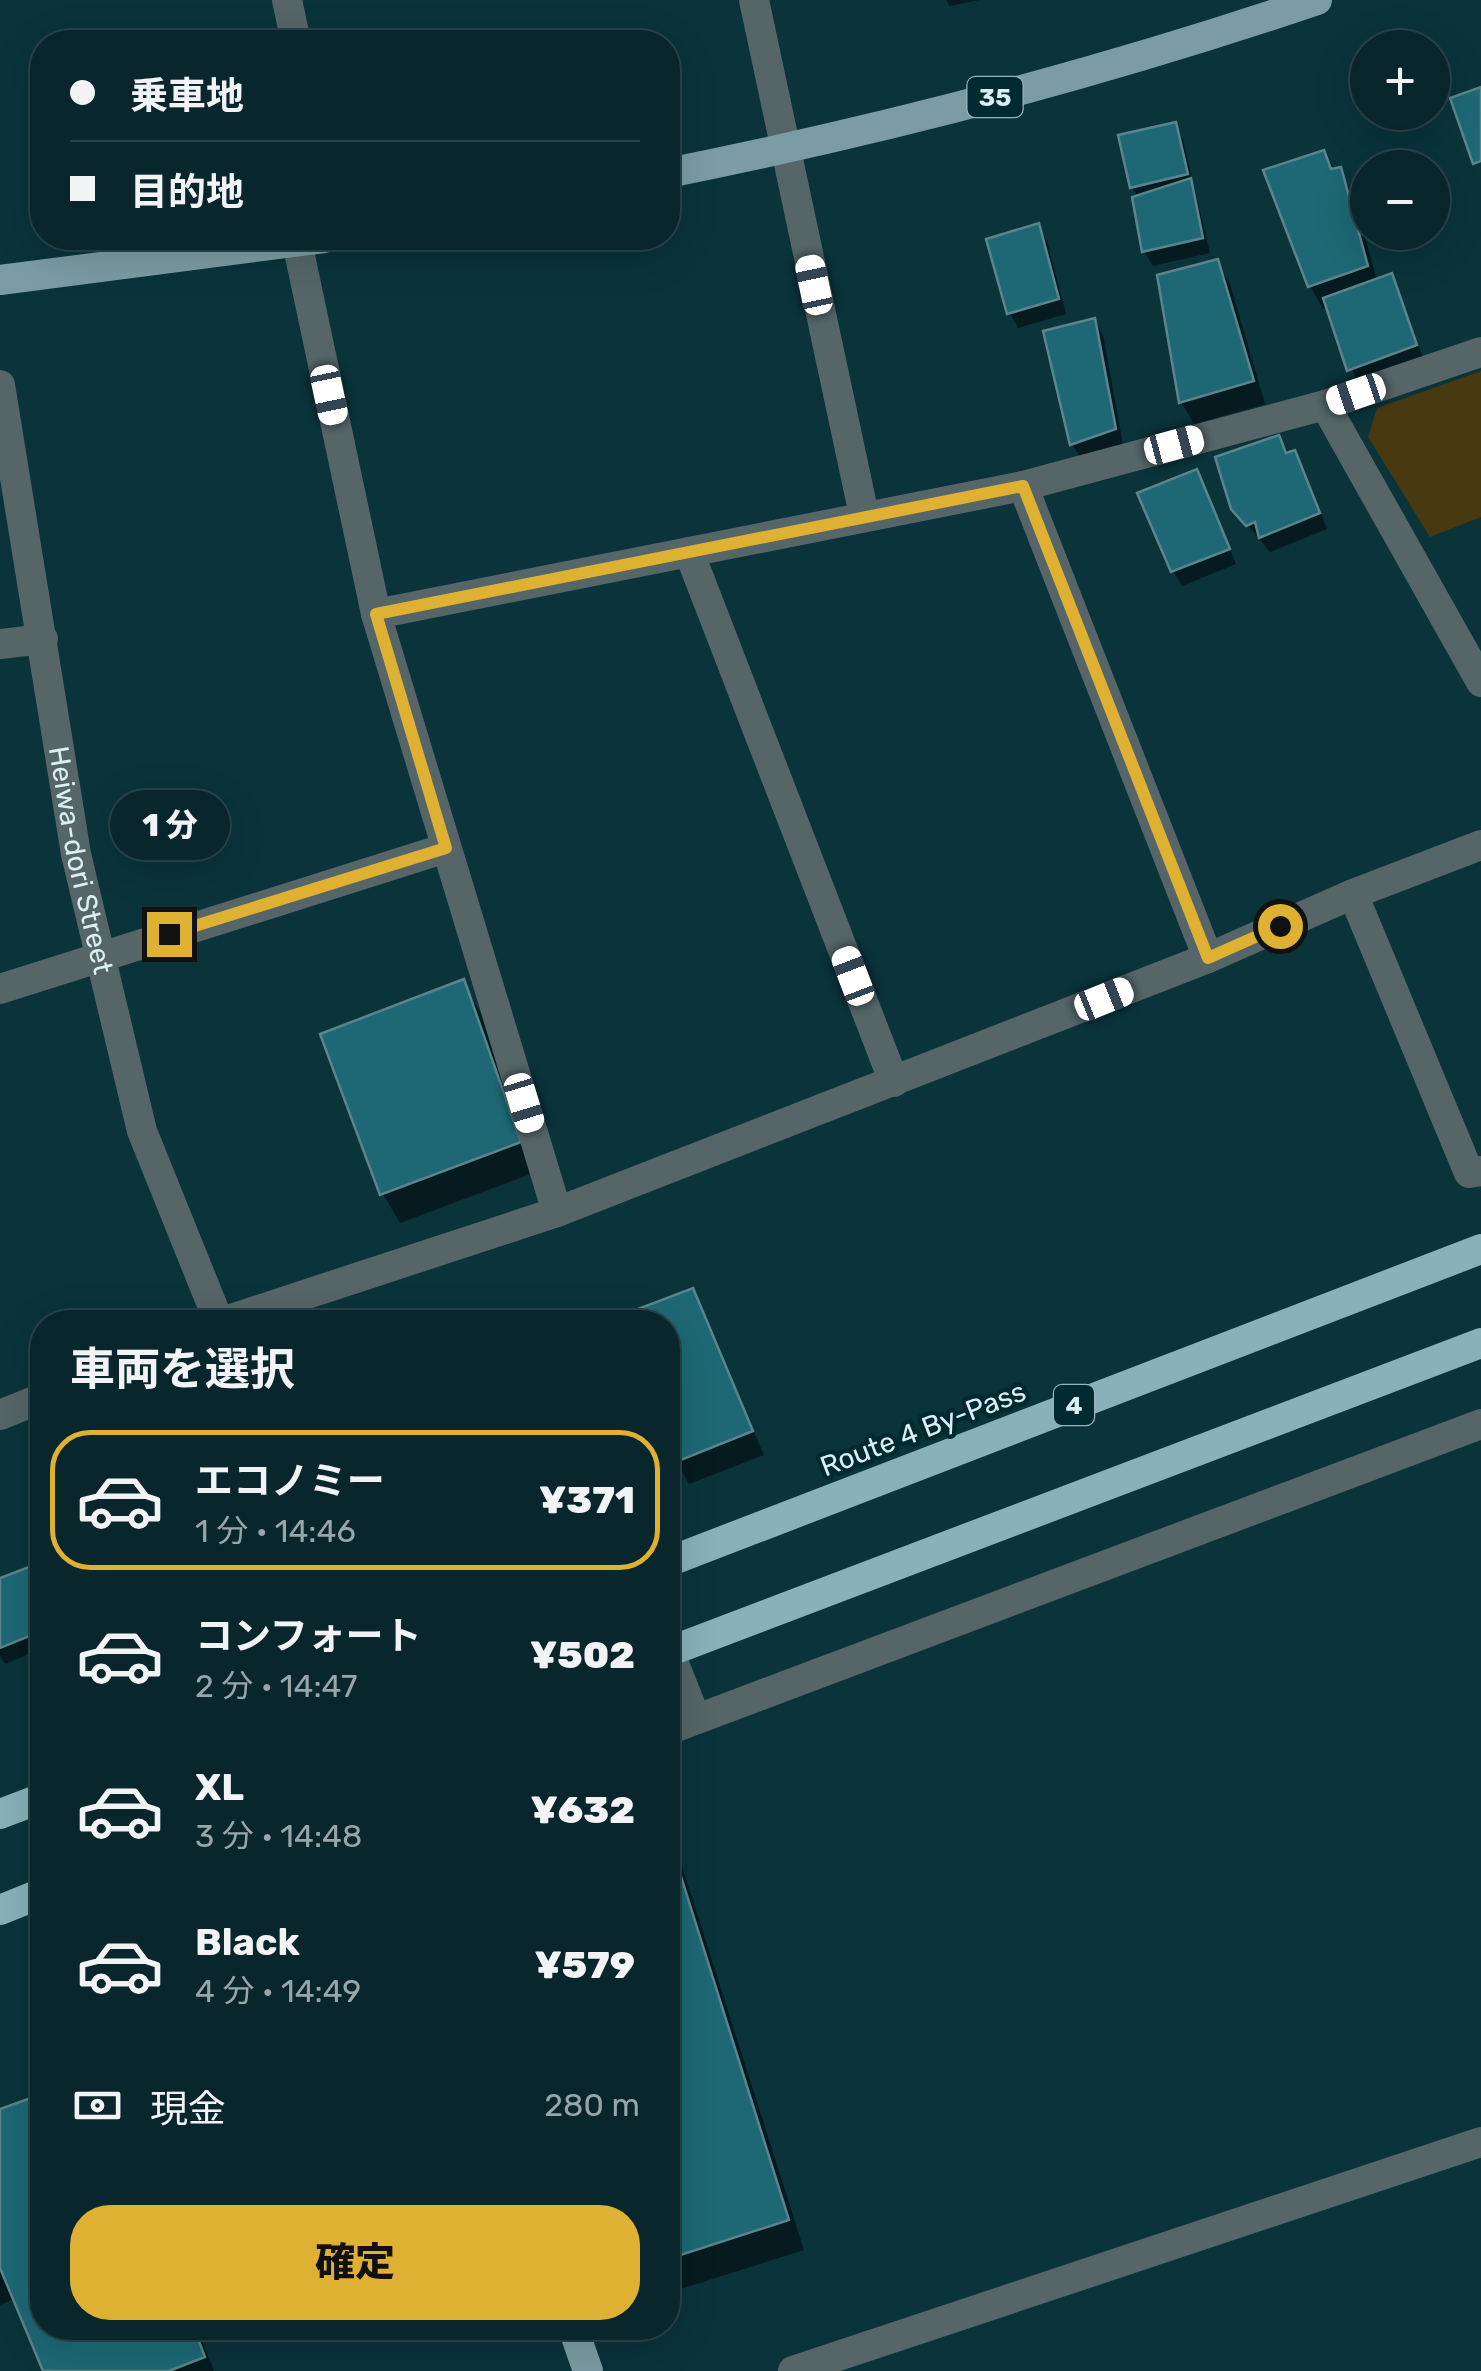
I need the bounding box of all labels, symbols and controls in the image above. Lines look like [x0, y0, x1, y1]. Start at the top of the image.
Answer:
map controls [1350, 30, 1450, 250]
button: + [1350, 30, 1450, 130]
text: 乗車地 [130, 73, 244, 119]
road number: 35 [968, 77, 1022, 117]
button: − [1350, 150, 1450, 250]
text: 目的地 [130, 169, 244, 215]
car [793, 253, 835, 317]
car [308, 363, 350, 427]
car [1323, 370, 1389, 418]
car [1141, 423, 1207, 467]
street label: Heiwa-dori Street [42, 744, 120, 977]
callout: 1 分 [109, 789, 229, 859]
text: 1 分 [142, 806, 198, 844]
route start [1258, 904, 1303, 949]
route end [147, 912, 192, 957]
car [828, 943, 878, 1009]
car [1071, 974, 1137, 1024]
car [501, 1070, 547, 1136]
text: 車両を選択 [70, 1343, 295, 1396]
street label: Route 4 By-Pass [816, 1375, 1030, 1483]
road number: 4 [1054, 1385, 1094, 1425]
icon: car [75, 1455, 165, 1545]
text: エコノミー [195, 1458, 385, 1504]
text: ¥371 [539, 1477, 635, 1523]
text: 1 分 · 14:46 [195, 1512, 356, 1550]
icon: car [75, 1610, 165, 1700]
text: コンフォート [195, 1613, 422, 1659]
text: ¥502 [530, 1632, 635, 1678]
text: 2 分 · 14:47 [195, 1667, 357, 1705]
text: XL [195, 1764, 244, 1810]
icon: car [75, 1765, 165, 1855]
text: ¥632 [530, 1787, 635, 1833]
text: 3 分 · 14:48 [195, 1817, 362, 1855]
text: Black [195, 1919, 300, 1965]
icon: car [75, 1920, 165, 2010]
text: ¥579 [534, 1942, 635, 1988]
text: 4 分 · 14:49 [195, 1972, 361, 2010]
icon: cash [70, 2078, 125, 2133]
text: 現金 [150, 2086, 226, 2132]
text: 280 m [544, 2086, 640, 2124]
button: 確定 [70, 2205, 640, 2320]

